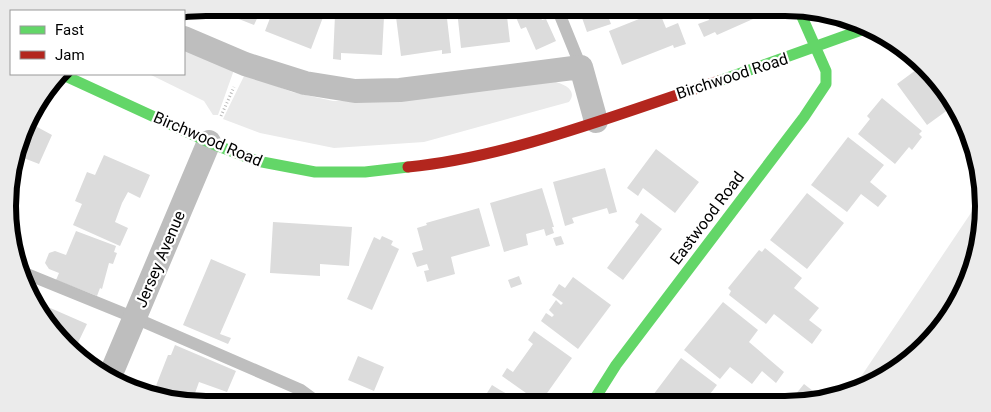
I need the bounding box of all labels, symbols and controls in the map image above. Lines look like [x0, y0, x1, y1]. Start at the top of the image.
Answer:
legend [10, 10, 185, 75]
text: Fast [55, 21, 84, 39]
text: Jam [55, 46, 85, 64]
street label: Birchwood Road [674, 49, 790, 103]
street label: Birchwood Road [151, 108, 265, 170]
street label: Eastwood Road [666, 168, 748, 268]
street label: Jersey Avenue [131, 208, 189, 310]

